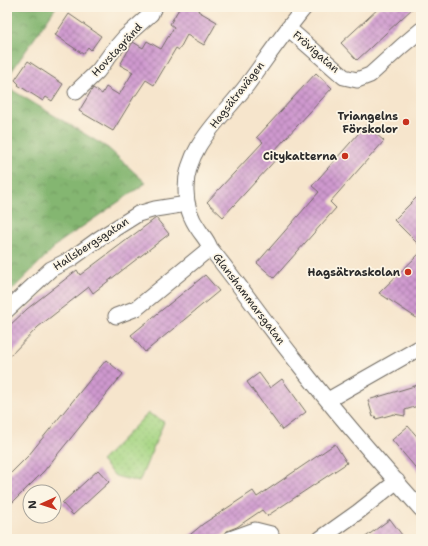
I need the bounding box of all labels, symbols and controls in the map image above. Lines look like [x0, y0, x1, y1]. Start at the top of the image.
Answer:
street label: Hovstagränd [88, 20, 146, 80]
street label: Frövigatan [289, 28, 343, 77]
street label: Hagsätravägen [206, 58, 268, 131]
place label: Triangelns Förskolor [337, 109, 398, 137]
marker: Triangelns Förskolor [401, 117, 411, 127]
place label: Citykatterna [263, 149, 337, 164]
marker: Citykatterna [340, 151, 350, 161]
street label: Hallsbergsgatan [50, 214, 132, 274]
street label: Glanshammarsgatan [210, 250, 289, 348]
place label: Hagsätraskolan [308, 265, 401, 280]
marker: Hagsätraskolan [403, 267, 413, 277]
north arrow [22, 484, 62, 524]
text: N [25, 499, 40, 509]

